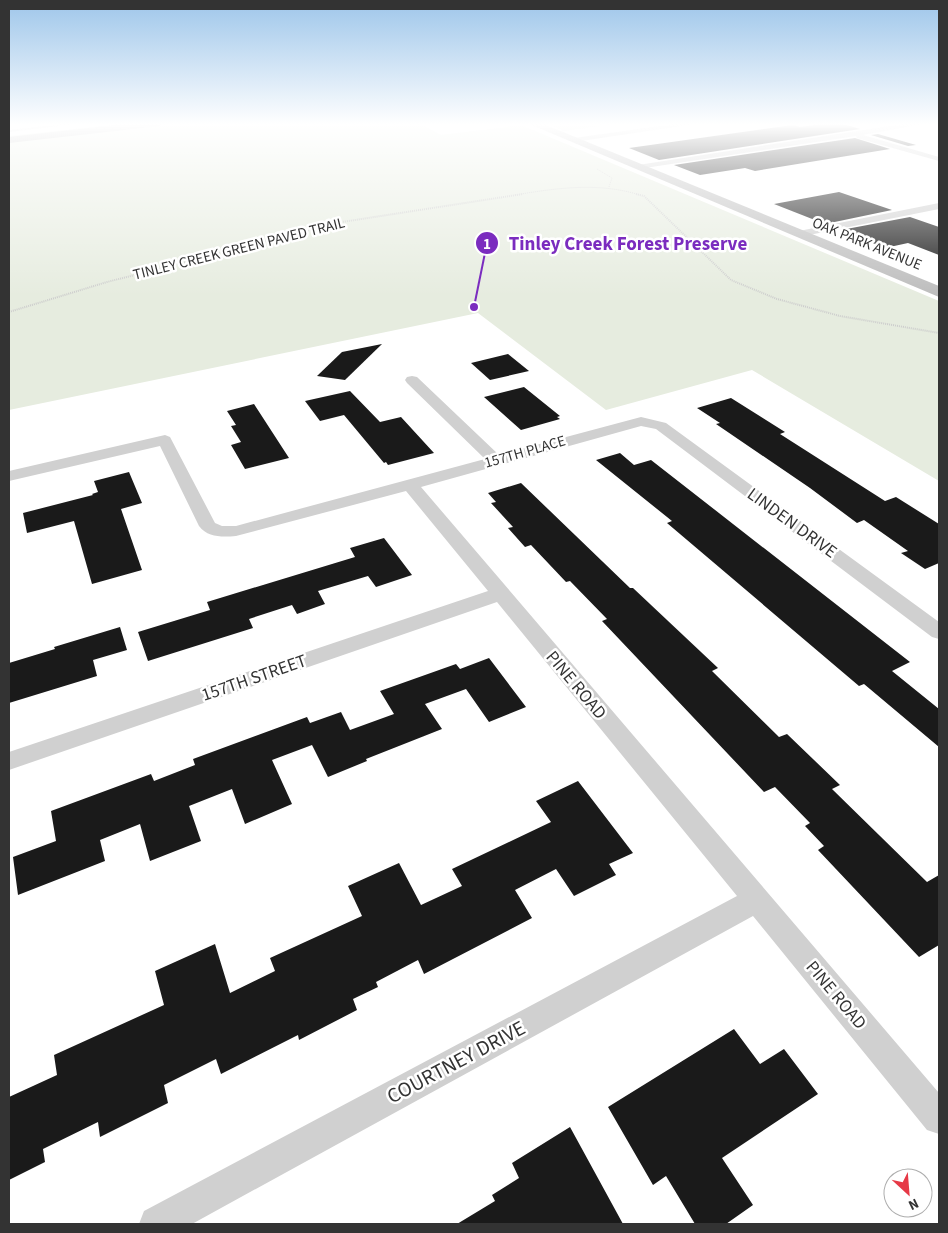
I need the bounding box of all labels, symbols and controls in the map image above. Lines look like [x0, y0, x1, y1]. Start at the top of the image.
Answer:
street label: OAK PARK AVENUE [809, 212, 925, 276]
street label: TINLEY CREEK GREEN PAVED TRAIL [131, 213, 347, 285]
callout: Tinley Creek Forest Preserve [474, 226, 758, 260]
text: Tinley Creek Forest Preserve [509, 231, 747, 258]
text: 1 [483, 234, 491, 255]
street label: 157TH PLACE [482, 430, 568, 474]
street label: LINDEN DRIVE [742, 482, 842, 564]
street label: PINE ROAD [540, 645, 612, 725]
street label: 157TH STREET [198, 648, 310, 708]
street label: PINE ROAD [800, 955, 872, 1035]
street label: COURTNEY DRIVE [381, 1013, 531, 1111]
north arrow [883, 1168, 933, 1218]
text: N [905, 1193, 922, 1215]

